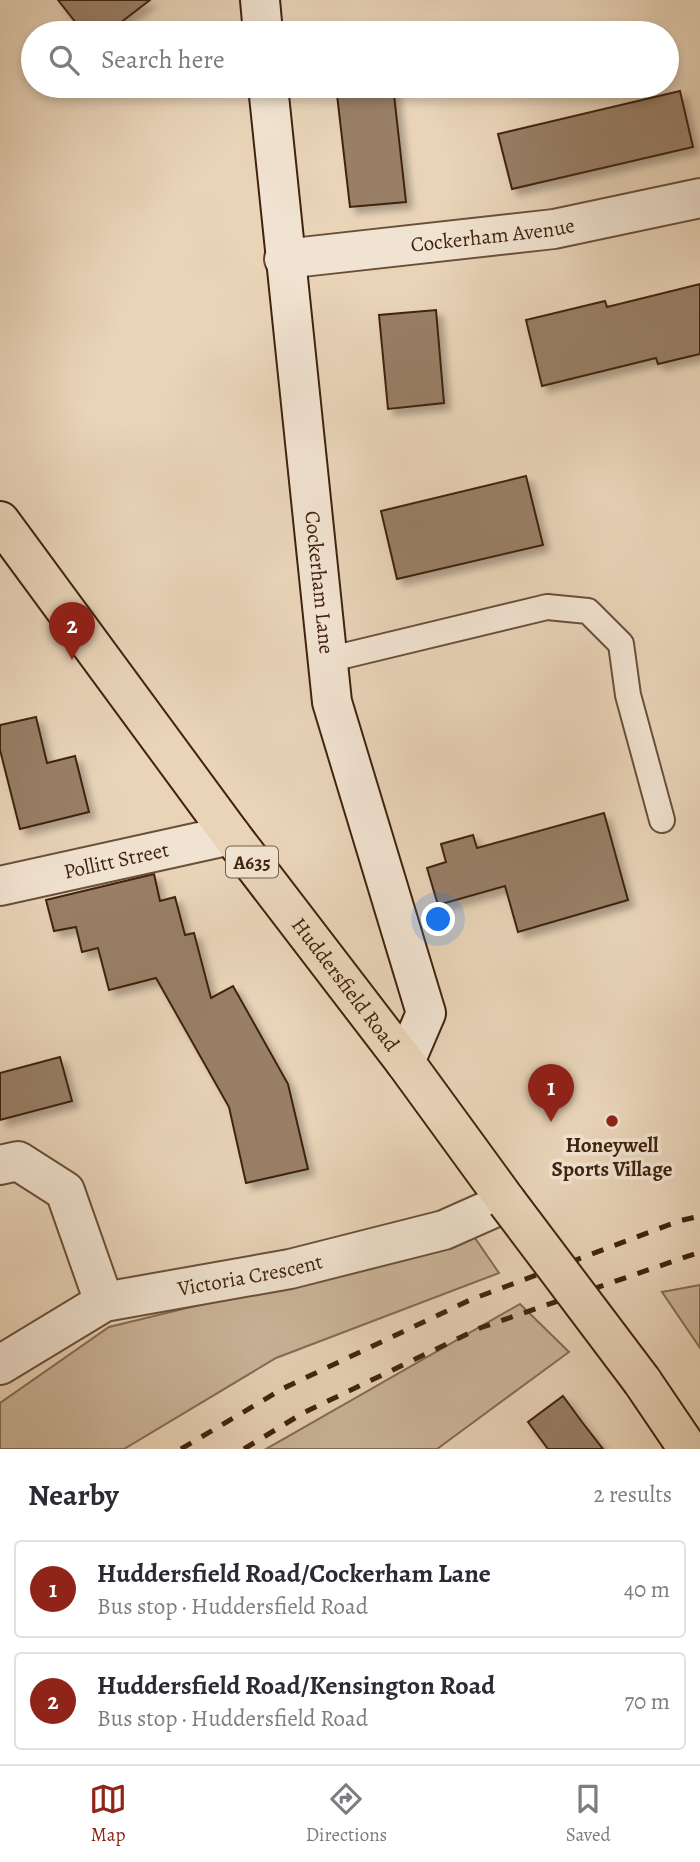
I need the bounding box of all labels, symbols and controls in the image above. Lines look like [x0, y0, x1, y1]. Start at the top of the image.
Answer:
search box [21, 21, 679, 98]
icon: search [45, 41, 83, 79]
text: Search here [101, 42, 225, 77]
street label: Cockerham Avenue [409, 211, 577, 259]
street label: Cockerham Lane [298, 509, 341, 655]
pin: 2 [49, 602, 95, 660]
street label: Pollitt Street [61, 835, 172, 886]
road number: A635 [226, 846, 278, 877]
your location [421, 902, 455, 936]
street label: Huddersfield Road [285, 912, 406, 1058]
pin: 1 [528, 1064, 574, 1122]
marker: Honeywell Sports Village [604, 1113, 620, 1129]
place label: Honeywell Sports Village [552, 1131, 673, 1183]
street label: Victoria Crescent [174, 1247, 326, 1303]
text: Nearby [28, 1475, 119, 1515]
text: 2 results [594, 1479, 672, 1510]
text: Huddersfield Road/Cockerham Lane [97, 1556, 491, 1591]
text: 1 [49, 1574, 57, 1605]
text: 40 m [624, 1574, 670, 1605]
text: Bus stop · Huddersfield Road [97, 1591, 368, 1622]
text: Huddersfield Road/Kensington Road [97, 1668, 495, 1703]
text: 2 [47, 1686, 59, 1717]
text: 70 m [624, 1686, 670, 1717]
text: Bus stop · Huddersfield Road [97, 1703, 368, 1734]
tab: Map [89, 1780, 127, 1848]
tab: Directions [306, 1780, 387, 1848]
tab: Saved [566, 1780, 611, 1848]

